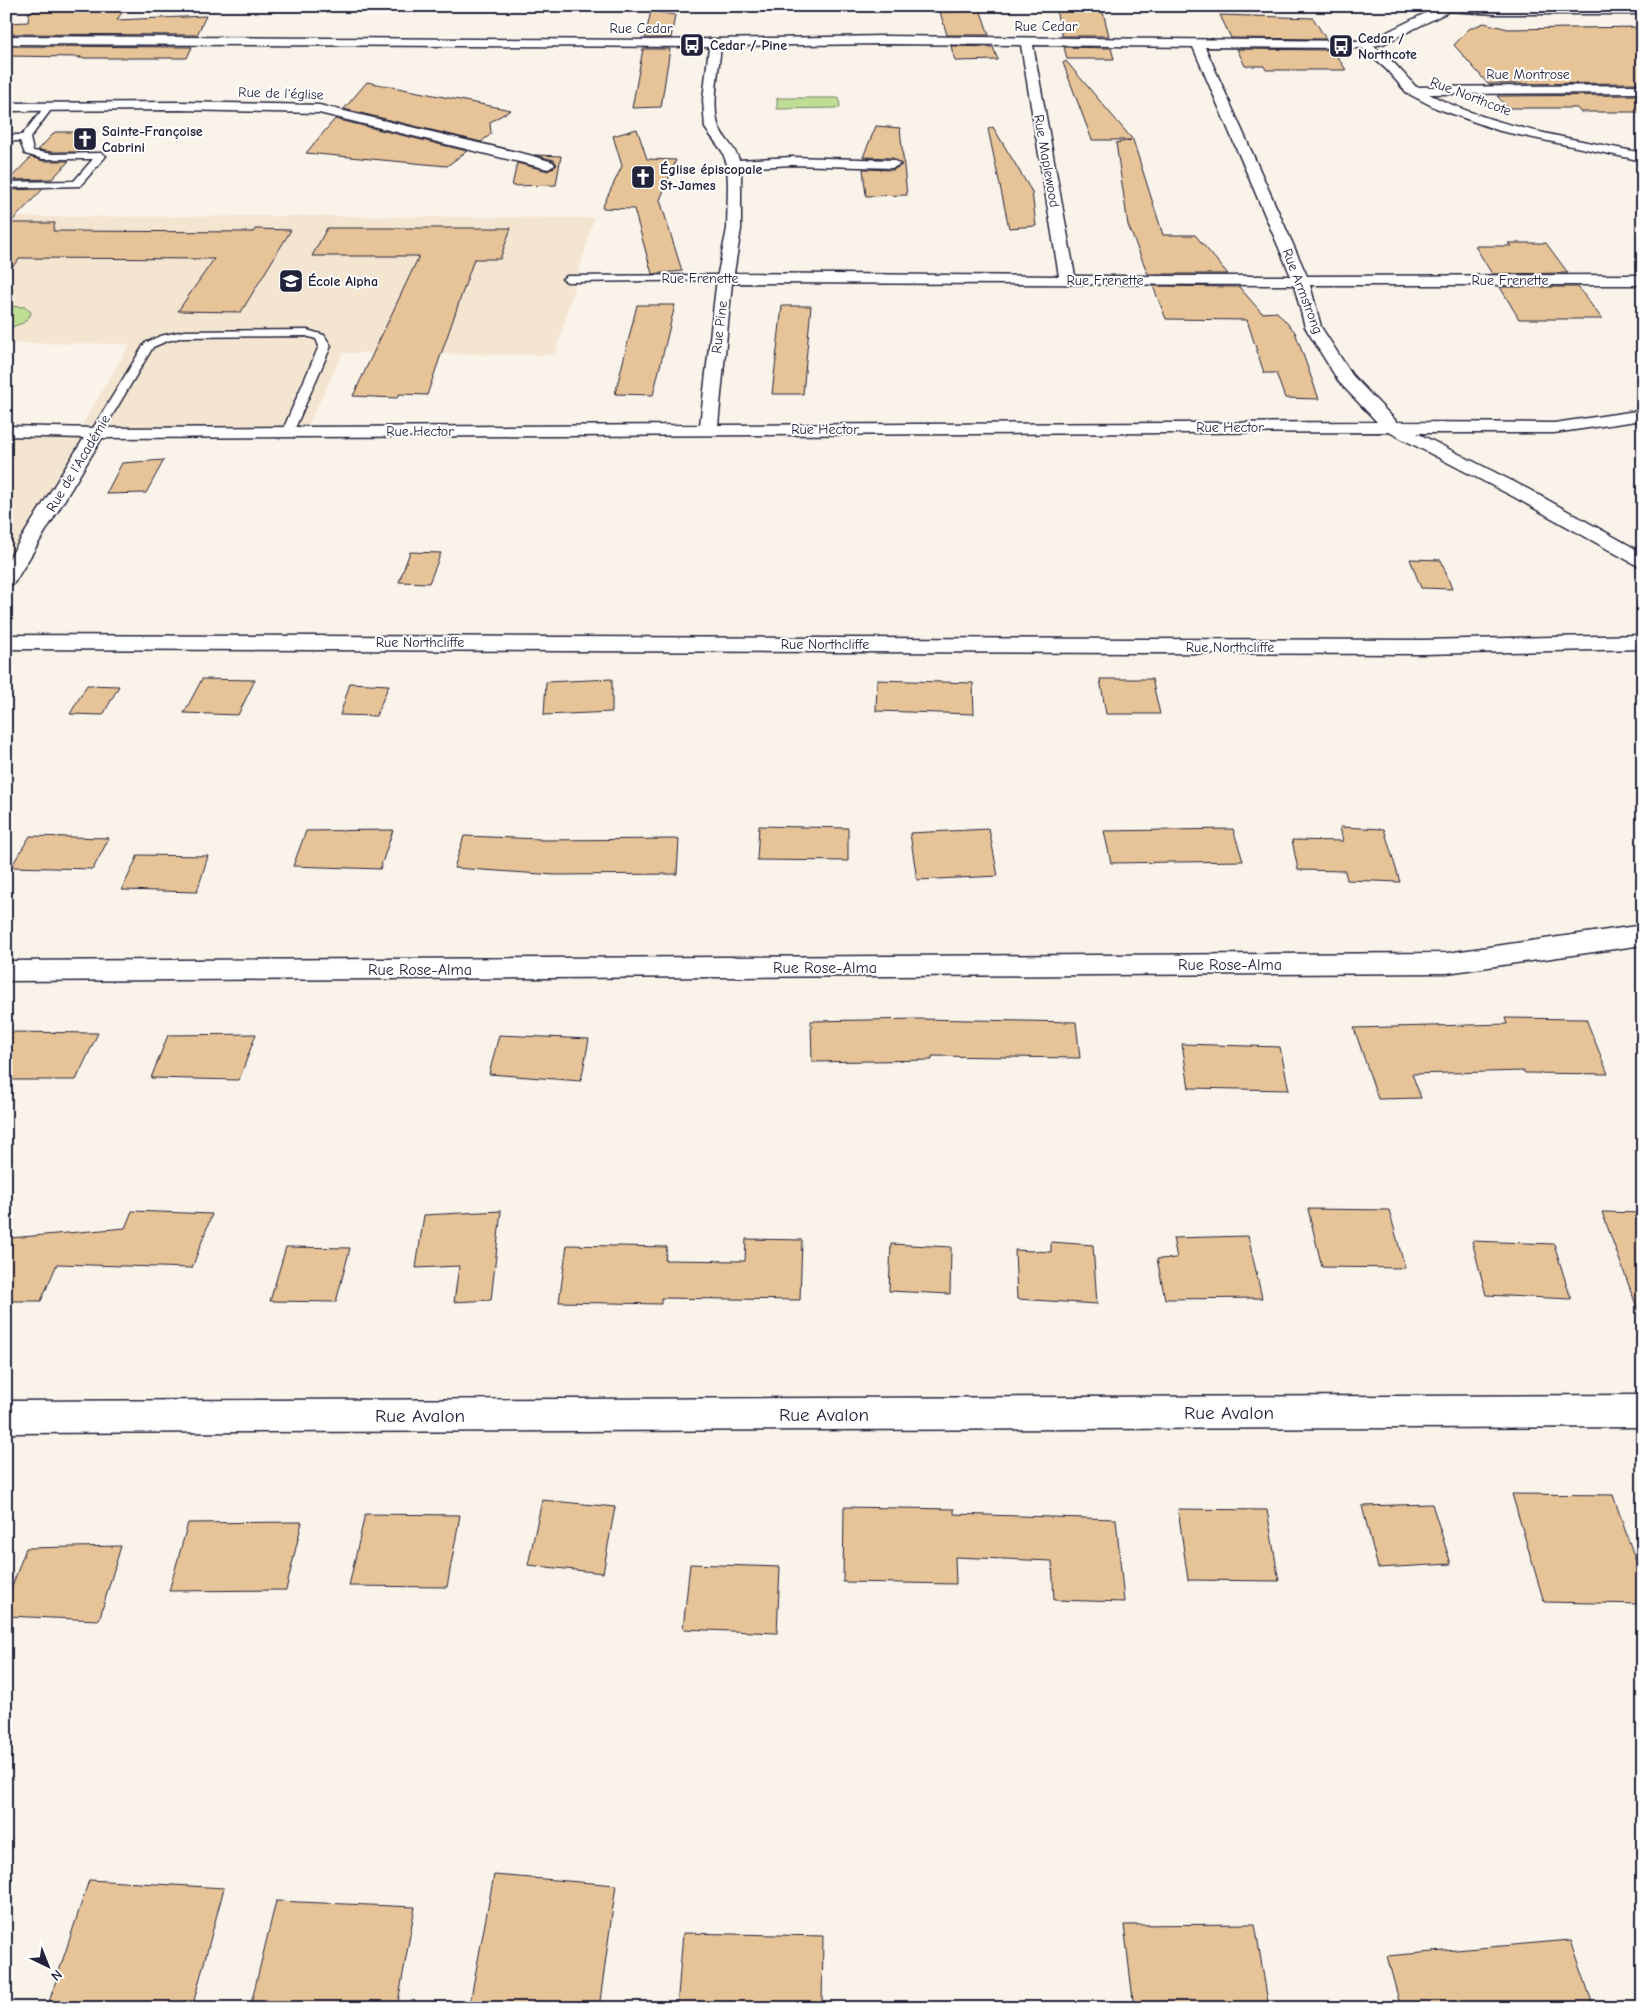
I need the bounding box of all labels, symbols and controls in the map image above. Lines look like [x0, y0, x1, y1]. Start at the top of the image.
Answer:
street label: Rue Cedar [1015, 18, 1078, 35]
street label: Rue Cedar [610, 20, 673, 37]
place label: Cedar / Northcote [1358, 30, 1417, 63]
bus stop icon: Cedar / Pine [679, 32, 705, 58]
bus stop icon: Cedar / Northcote [1328, 33, 1354, 59]
place label: Cedar / Pine [710, 37, 787, 54]
street label: Rue Montrose [1486, 66, 1570, 83]
street label: Rue Northcote [1428, 73, 1514, 120]
street label: Rue de l'église [238, 84, 324, 103]
street label: Rue Maplewood [1030, 113, 1063, 209]
place label: Sainte-Françoise Cabrini [102, 123, 203, 156]
church icon: Sainte-Françoise Cabrini [72, 126, 98, 152]
place label: Église épiscopale St-James [660, 161, 763, 194]
church icon: Église épiscopale St-James [630, 164, 656, 190]
street label: Rue Armstrong [1278, 246, 1327, 336]
school or university icon: École Alpha [278, 268, 304, 294]
street label: Rue Frenette [662, 270, 738, 287]
street label: Rue Frenette [1067, 272, 1143, 289]
street label: Rue Frenette [1472, 272, 1548, 289]
place label: École Alpha [308, 273, 378, 290]
street label: Rue Pine [708, 300, 731, 354]
street label: Rue de l'Académie [43, 412, 114, 515]
street label: Rue Hector [1196, 419, 1264, 436]
street label: Rue Hector [791, 421, 859, 438]
street label: Rue Hector [386, 423, 454, 440]
street label: Rue Northcliffe [376, 634, 464, 651]
street label: Rue Northcliffe [781, 636, 869, 653]
street label: Rue Northcliffe [1186, 639, 1274, 656]
street label: Rue Rose-Alma [1178, 956, 1282, 974]
street label: Rue Rose-Alma [773, 959, 877, 977]
street label: Rue Rose-Alma [368, 961, 472, 979]
street label: Rue Avalon [1184, 1402, 1274, 1424]
street label: Rue Avalon [779, 1404, 869, 1426]
street label: Rue Avalon [375, 1405, 465, 1427]
north arrow [22, 1942, 72, 1992]
text: N [47, 1966, 66, 1984]

